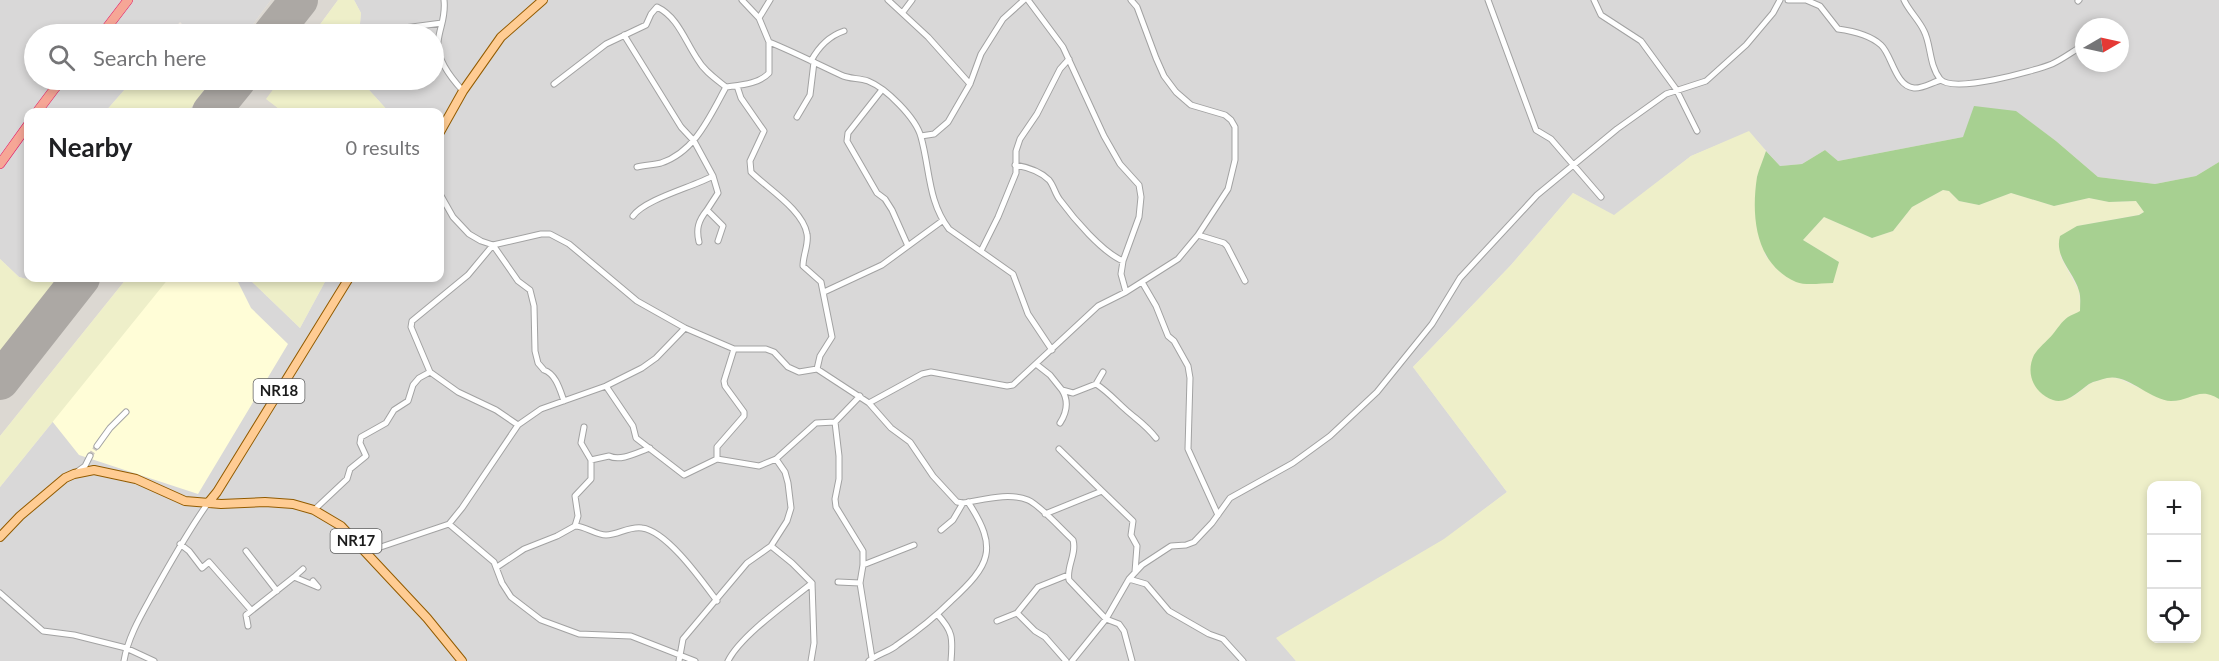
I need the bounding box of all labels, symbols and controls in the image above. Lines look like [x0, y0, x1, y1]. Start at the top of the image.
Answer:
north arrow [2075, 18, 2129, 72]
search box [24, 24, 444, 90]
icon: search [45, 41, 78, 74]
text: Search here [93, 44, 206, 71]
text: Nearby [48, 131, 133, 163]
text: 0 results [345, 135, 420, 159]
road number: NR18 [254, 379, 304, 403]
map controls [2147, 481, 2201, 643]
button: + [2147, 481, 2201, 535]
road number: NR17 [330, 529, 382, 553]
button: − [2147, 535, 2201, 589]
button: locate [2147, 589, 2201, 643]

